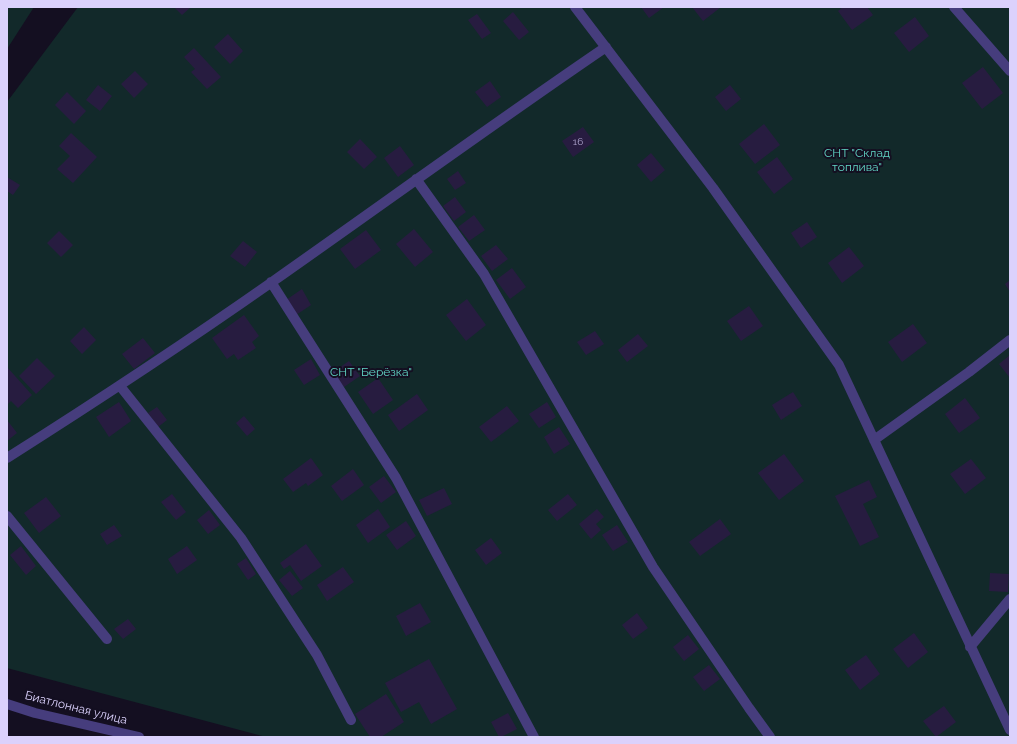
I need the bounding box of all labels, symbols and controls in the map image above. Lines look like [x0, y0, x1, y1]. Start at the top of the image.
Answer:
house number: 16 [573, 136, 583, 148]
park label: СНТ "Склад топлива" [824, 146, 890, 174]
park label: СНТ "Берёзка" [330, 365, 412, 379]
street label: Биатлонная улица [23, 688, 129, 728]

